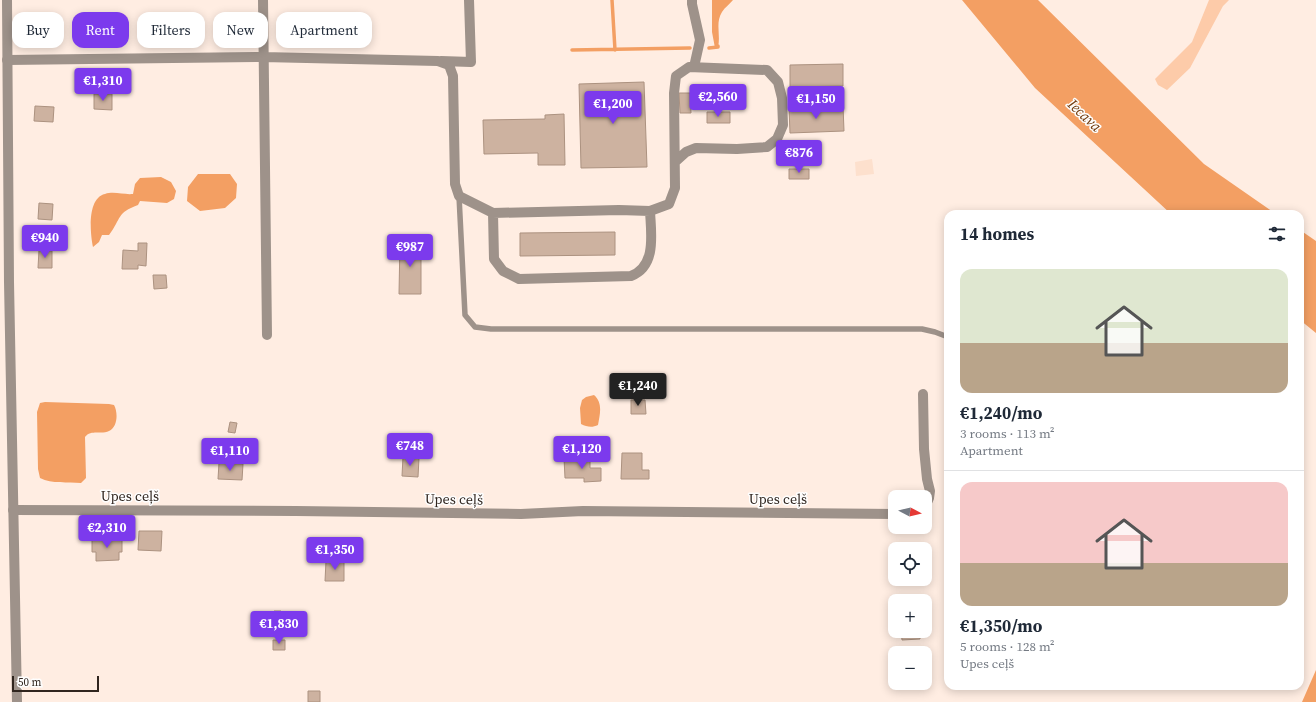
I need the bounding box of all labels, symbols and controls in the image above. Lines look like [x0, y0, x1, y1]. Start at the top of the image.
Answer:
chip: Buy [12, 12, 64, 48]
chip: Rent [72, 12, 129, 48]
chip: Filters [137, 12, 205, 48]
chip: New [213, 12, 268, 48]
chip: Apartment [276, 12, 372, 48]
pin: €1,310 [70, 68, 136, 102]
text: €1,310 [83, 72, 123, 89]
pin: €2,560 [685, 84, 751, 118]
pin: €1,150 [783, 86, 849, 120]
text: €2,560 [698, 88, 738, 105]
text: €1,150 [796, 90, 836, 107]
pin: €1,200 [580, 91, 646, 125]
water label: Iecava [1063, 93, 1107, 136]
text: €1,200 [593, 95, 633, 112]
pin: €876 [775, 140, 823, 174]
text: €876 [785, 144, 813, 161]
text: 14 homes [960, 222, 1034, 246]
icon: filters [1266, 223, 1288, 245]
pin: €940 [21, 225, 69, 259]
text: €940 [31, 229, 59, 246]
pin: €987 [386, 234, 434, 268]
text: €987 [396, 238, 424, 255]
icon: home [1088, 295, 1160, 367]
pin: €1,240 [605, 373, 671, 407]
text: €1,240 [618, 377, 658, 394]
text: €1,240/mo [960, 401, 1042, 425]
text: 3 rooms · 113 m² [960, 425, 1055, 442]
pin: €748 [386, 433, 434, 467]
pin: €1,120 [549, 436, 615, 470]
text: €748 [396, 437, 424, 454]
pin: €1,110 [197, 438, 263, 472]
text: €1,120 [562, 440, 602, 457]
text: €1,110 [210, 442, 250, 459]
text: Apartment [960, 442, 1023, 459]
street label: Upes ceļš [101, 486, 159, 506]
street label: Upes ceļš [425, 488, 483, 510]
street label: Upes ceļš [749, 489, 807, 509]
north arrow [888, 490, 932, 534]
map controls [888, 490, 932, 690]
icon: home [1088, 508, 1160, 580]
pin: €2,310 [74, 515, 140, 549]
text: €2,310 [87, 519, 127, 536]
pin: €1,350 [302, 537, 368, 571]
text: €1,350 [315, 541, 355, 558]
button: locate [888, 542, 932, 586]
button: + [888, 594, 932, 638]
pin: €1,830 [246, 611, 312, 645]
text: €1,350/mo [960, 614, 1042, 638]
text: €1,830 [259, 615, 299, 632]
text: 5 rooms · 128 m² [960, 638, 1055, 655]
button: − [888, 646, 932, 690]
text: Upes ceļš [960, 655, 1014, 672]
scale bar [12, 674, 99, 693]
text: 50 m [18, 675, 41, 690]

